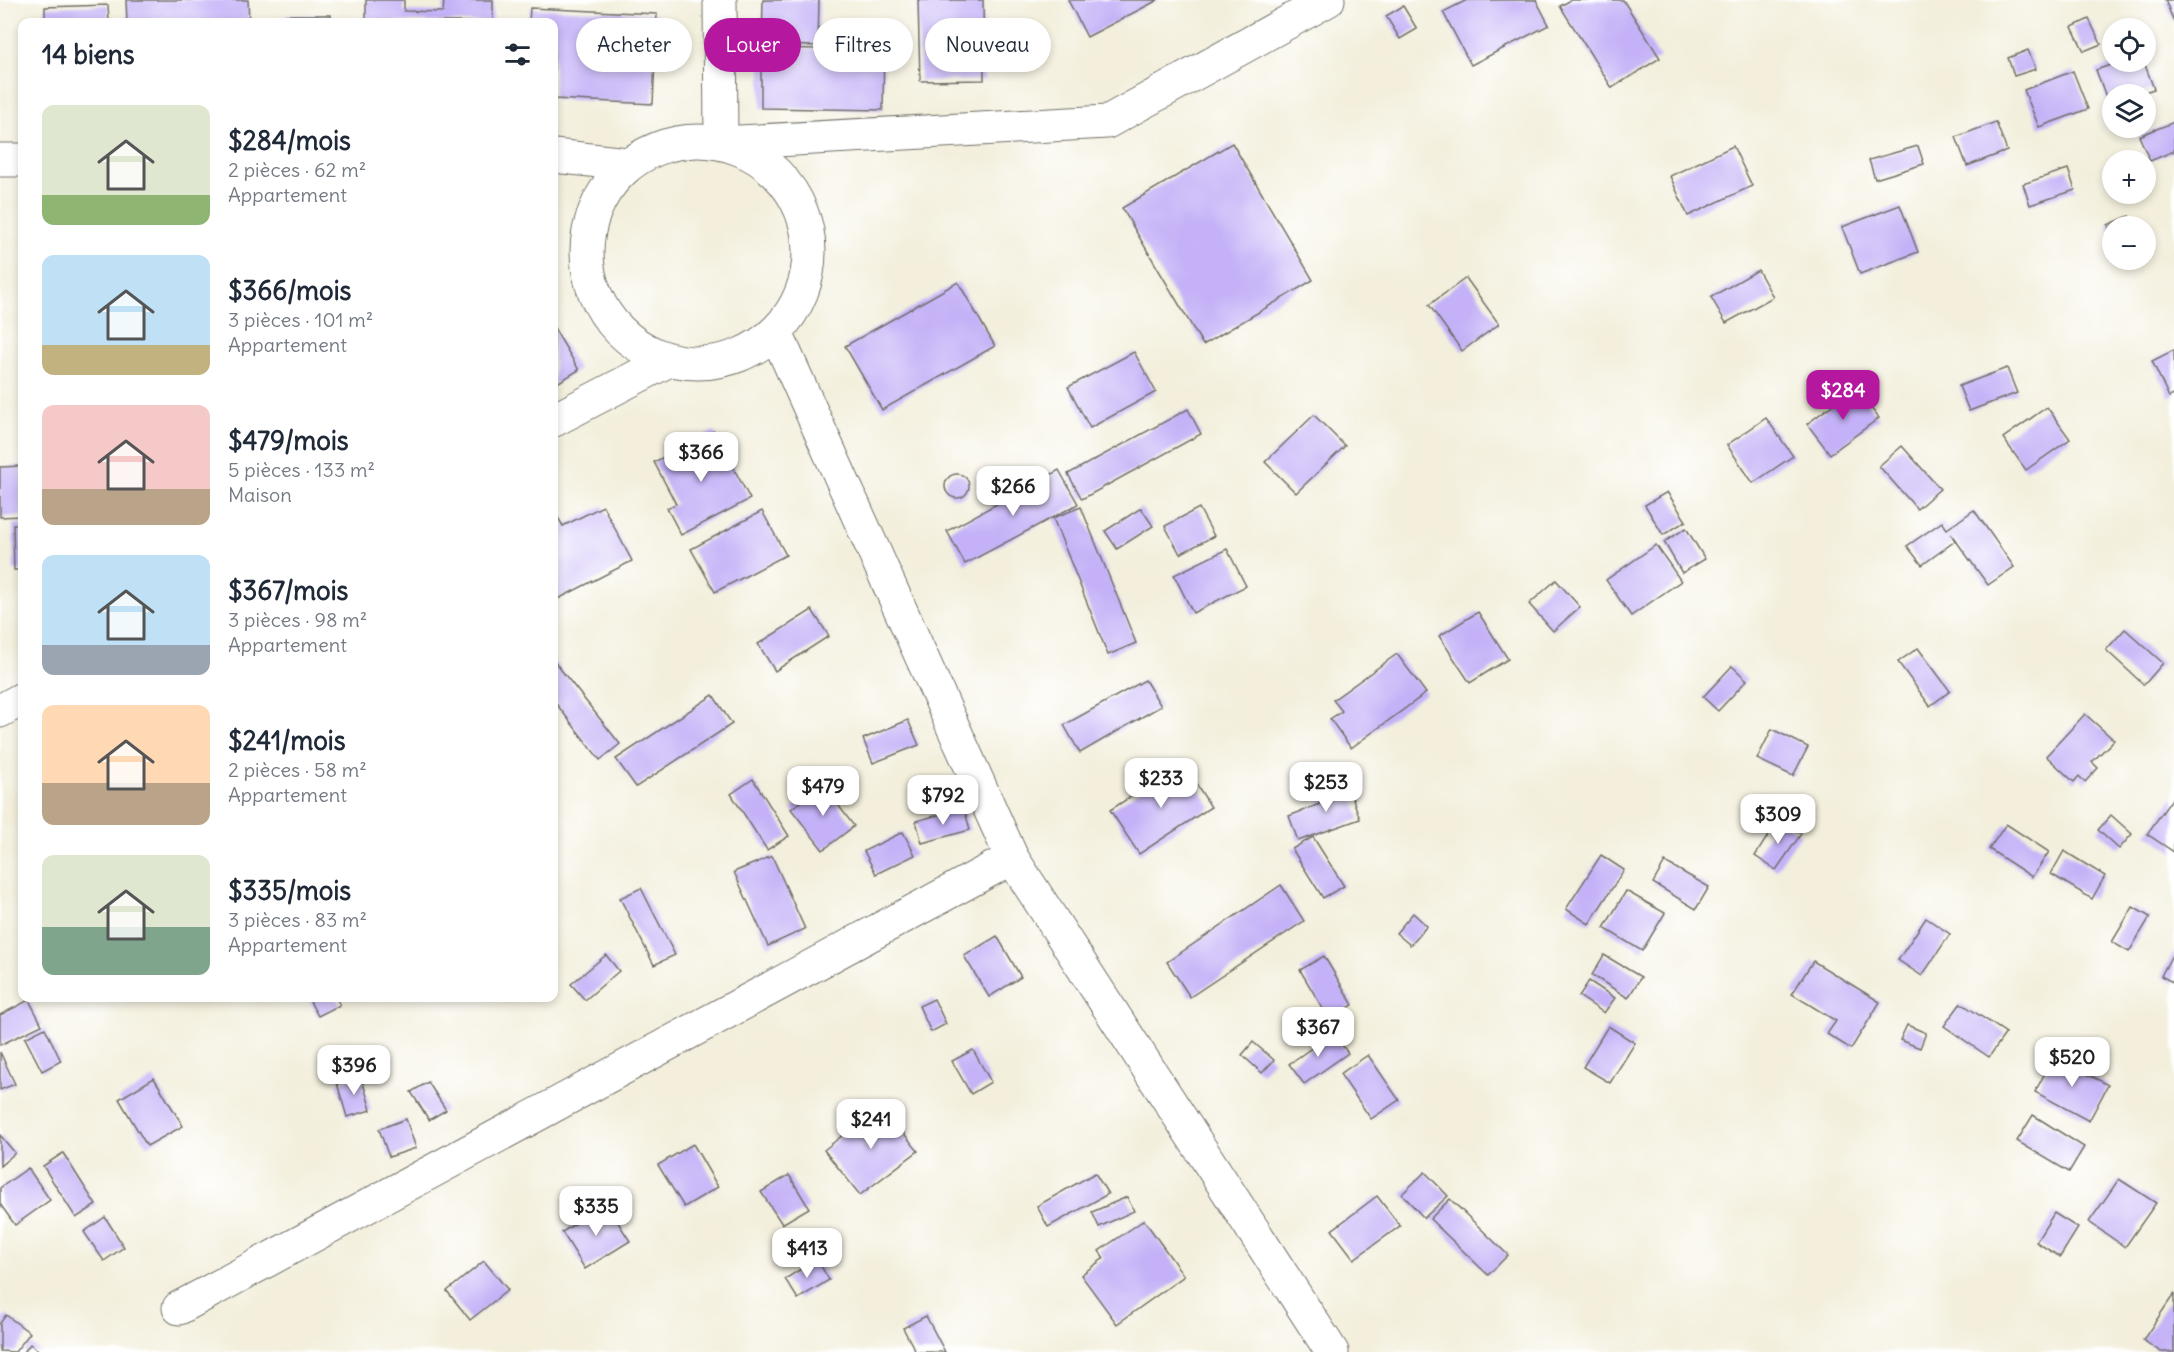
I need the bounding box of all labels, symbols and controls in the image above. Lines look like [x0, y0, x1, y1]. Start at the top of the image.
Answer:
chip: Acheter [576, 18, 692, 72]
chip: Louer [704, 18, 801, 72]
chip: Filtres [813, 18, 913, 72]
chip: Nouveau [925, 18, 1051, 72]
map controls [2102, 18, 2156, 270]
button: locate [2102, 18, 2156, 72]
text: 14 biens [42, 38, 135, 71]
icon: filters [501, 38, 534, 71]
button: layers [2102, 84, 2156, 138]
text: $284/mois [228, 124, 351, 157]
icon: home [90, 129, 162, 201]
button: + [2102, 150, 2156, 204]
text: 2 pièces · 62 m² [228, 157, 366, 182]
text: Appartement [228, 182, 347, 207]
button: − [2102, 216, 2156, 270]
text: $366/mois [228, 274, 351, 307]
icon: home [90, 279, 162, 351]
text: 3 pièces · 101 m² [228, 307, 373, 332]
text: Appartement [228, 332, 347, 357]
pin: $284 [1807, 370, 1879, 421]
text: $284 [1820, 377, 1866, 402]
text: $479/mois [228, 424, 349, 457]
icon: home [90, 429, 162, 501]
pin: $366 [665, 432, 737, 483]
text: $366 [678, 439, 724, 464]
text: 5 pièces · 133 m² [228, 457, 375, 482]
pin: $266 [977, 466, 1049, 517]
text: $266 [990, 473, 1036, 498]
text: Maison [228, 482, 292, 507]
text: $367/mois [228, 574, 348, 607]
icon: home [90, 579, 162, 651]
text: 3 pièces · 98 m² [228, 607, 367, 632]
text: Appartement [228, 632, 347, 657]
text: $241/mois [228, 724, 346, 757]
icon: home [90, 729, 162, 801]
text: 2 pièces · 58 m² [228, 757, 367, 782]
pin: $233 [1125, 758, 1197, 809]
pin: $253 [1290, 762, 1362, 813]
text: $233 [1139, 765, 1183, 790]
pin: $479 [787, 766, 859, 817]
text: $253 [1304, 769, 1348, 794]
text: $479 [801, 773, 845, 798]
pin: $792 [907, 775, 979, 826]
text: Appartement [228, 782, 347, 807]
text: $792 [921, 782, 965, 807]
pin: $309 [1742, 794, 1814, 845]
text: $309 [1754, 801, 1802, 826]
text: $335/mois [228, 874, 351, 907]
icon: home [90, 879, 162, 951]
text: 3 pièces · 83 m² [228, 907, 367, 932]
text: Appartement [228, 932, 347, 957]
pin: $367 [1282, 1007, 1354, 1058]
text: $367 [1296, 1014, 1340, 1039]
pin: $520 [2036, 1037, 2108, 1088]
text: $520 [2049, 1044, 2095, 1069]
pin: $396 [318, 1045, 390, 1096]
text: $396 [331, 1052, 377, 1077]
pin: $241 [835, 1099, 907, 1150]
text: $241 [850, 1106, 892, 1131]
pin: $335 [560, 1186, 632, 1237]
text: $335 [573, 1193, 619, 1218]
pin: $413 [771, 1228, 843, 1279]
text: $413 [786, 1235, 828, 1260]

